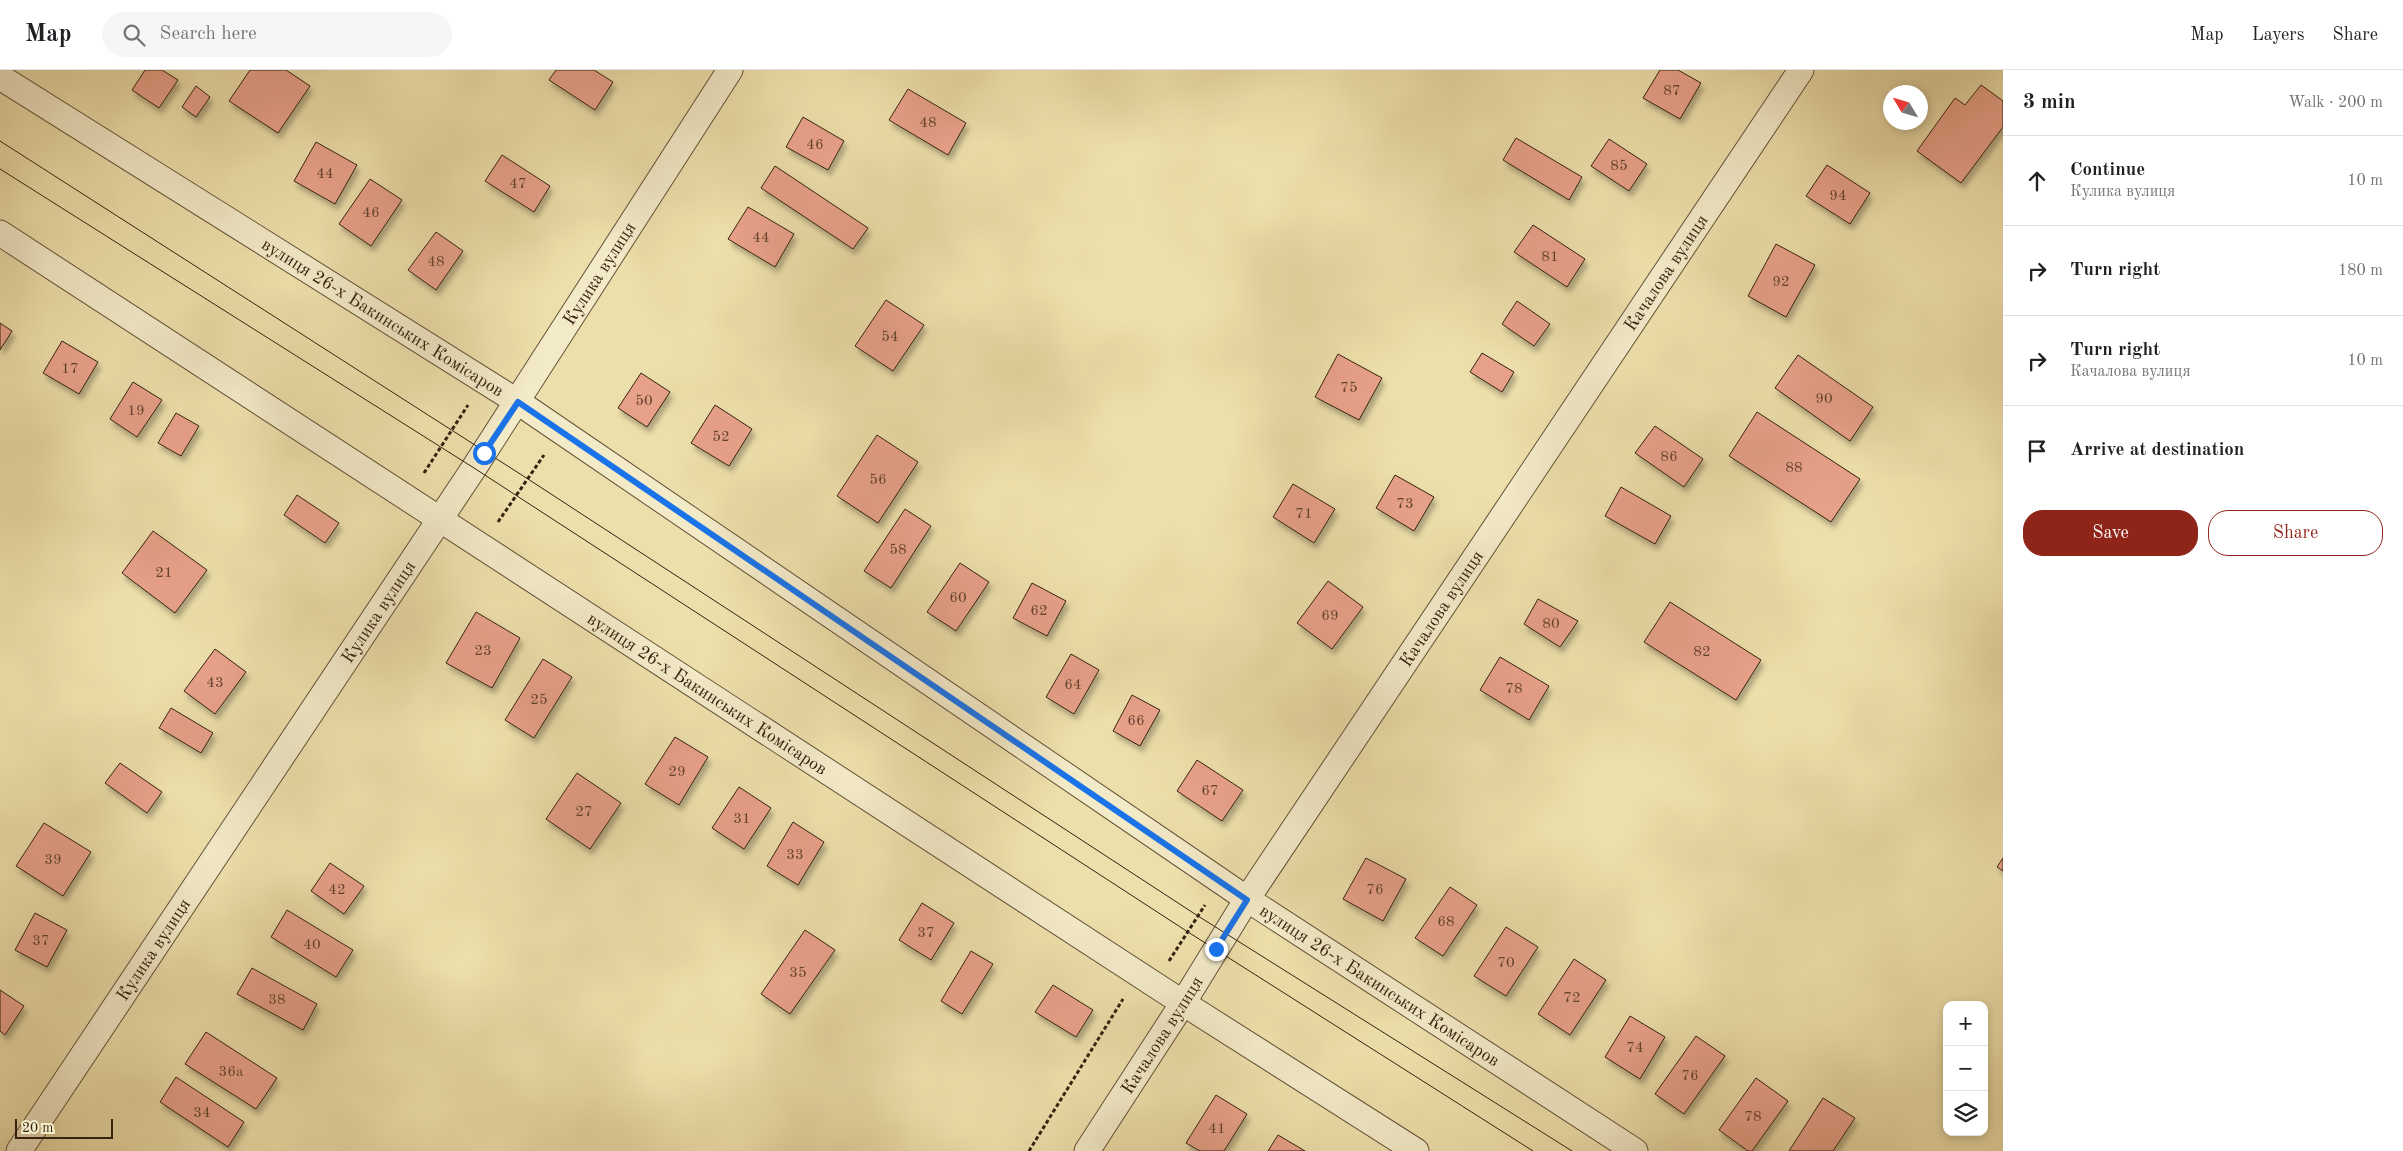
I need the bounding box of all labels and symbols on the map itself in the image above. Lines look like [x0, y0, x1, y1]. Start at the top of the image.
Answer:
house number: 87 [1663, 84, 1681, 99]
north arrow [1883, 85, 1928, 130]
house number: 48 [919, 116, 937, 131]
house number: 46 [806, 138, 824, 153]
house number: 85 [1610, 159, 1628, 174]
house number: 44 [316, 167, 334, 182]
house number: 47 [509, 177, 527, 192]
house number: 94 [1829, 189, 1847, 204]
house number: 46 [362, 206, 380, 221]
street label: Качалова вулиця [1621, 212, 1712, 335]
street label: Кулика вулиця [560, 219, 640, 329]
house number: 44 [752, 231, 770, 246]
street label: вулиця 26-х Бакинських Комісаров [258, 236, 507, 401]
house number: 81 [1541, 250, 1559, 265]
house number: 48 [427, 255, 445, 270]
house number: 92 [1772, 275, 1790, 290]
house number: 54 [881, 330, 899, 345]
house number: 17 [61, 362, 79, 377]
house number: 75 [1340, 381, 1358, 396]
house number: 90 [1815, 392, 1833, 407]
house number: 50 [635, 394, 653, 409]
house number: 19 [127, 404, 145, 419]
house number: 52 [712, 430, 730, 445]
route start [473, 442, 496, 465]
house number: 86 [1660, 450, 1678, 465]
house number: 88 [1785, 461, 1803, 476]
house number: 56 [869, 473, 887, 488]
house number: 73 [1396, 497, 1414, 512]
house number: 71 [1295, 507, 1313, 522]
house number: 58 [889, 543, 907, 558]
street label: Качалова вулиця [1397, 548, 1487, 670]
street label: Кулика вулиця [339, 558, 419, 667]
house number: 21 [155, 566, 173, 581]
house number: 60 [949, 591, 967, 606]
house number: 62 [1030, 604, 1048, 619]
house number: 69 [1321, 609, 1339, 624]
street label: вулиця 26-х Бакинських Комісаров [584, 610, 830, 779]
house number: 80 [1542, 617, 1560, 632]
house number: 23 [474, 644, 492, 659]
house number: 82 [1693, 645, 1711, 660]
house number: 43 [206, 676, 224, 691]
house number: 64 [1064, 678, 1082, 693]
house number: 78 [1505, 682, 1523, 697]
house number: 25 [530, 693, 548, 708]
house number: 66 [1127, 714, 1145, 729]
house number: 29 [668, 765, 686, 780]
house number: 67 [1201, 784, 1219, 799]
house number: 27 [575, 805, 593, 820]
house number: 31 [733, 812, 751, 827]
house number: 33 [786, 848, 804, 863]
house number: 39 [44, 853, 62, 868]
house number: 42 [328, 883, 346, 898]
house number: 76 [1366, 883, 1384, 898]
street label: Кулика вулиця [114, 896, 194, 1005]
street label: вулиця 26-х Бакинських Комісаров [1256, 902, 1502, 1070]
house number: 68 [1437, 915, 1455, 930]
house number: 37 [917, 926, 935, 941]
house number: 37 [32, 934, 50, 949]
house number: 40 [303, 938, 321, 953]
route end [1205, 938, 1228, 961]
house number: 70 [1497, 956, 1515, 971]
house number: 35 [789, 966, 807, 981]
street label: Качалова вулиця [1118, 974, 1207, 1098]
house number: 72 [1563, 991, 1581, 1006]
house number: 38 [268, 993, 286, 1008]
house number: 74 [1626, 1041, 1644, 1056]
house number: 36а [219, 1065, 244, 1080]
house number: 76 [1681, 1069, 1699, 1084]
house number: 34 [193, 1106, 211, 1121]
house number: 78 [1744, 1110, 1762, 1125]
scale bar [15, 1116, 112, 1139]
house number: 41 [1208, 1122, 1226, 1137]

